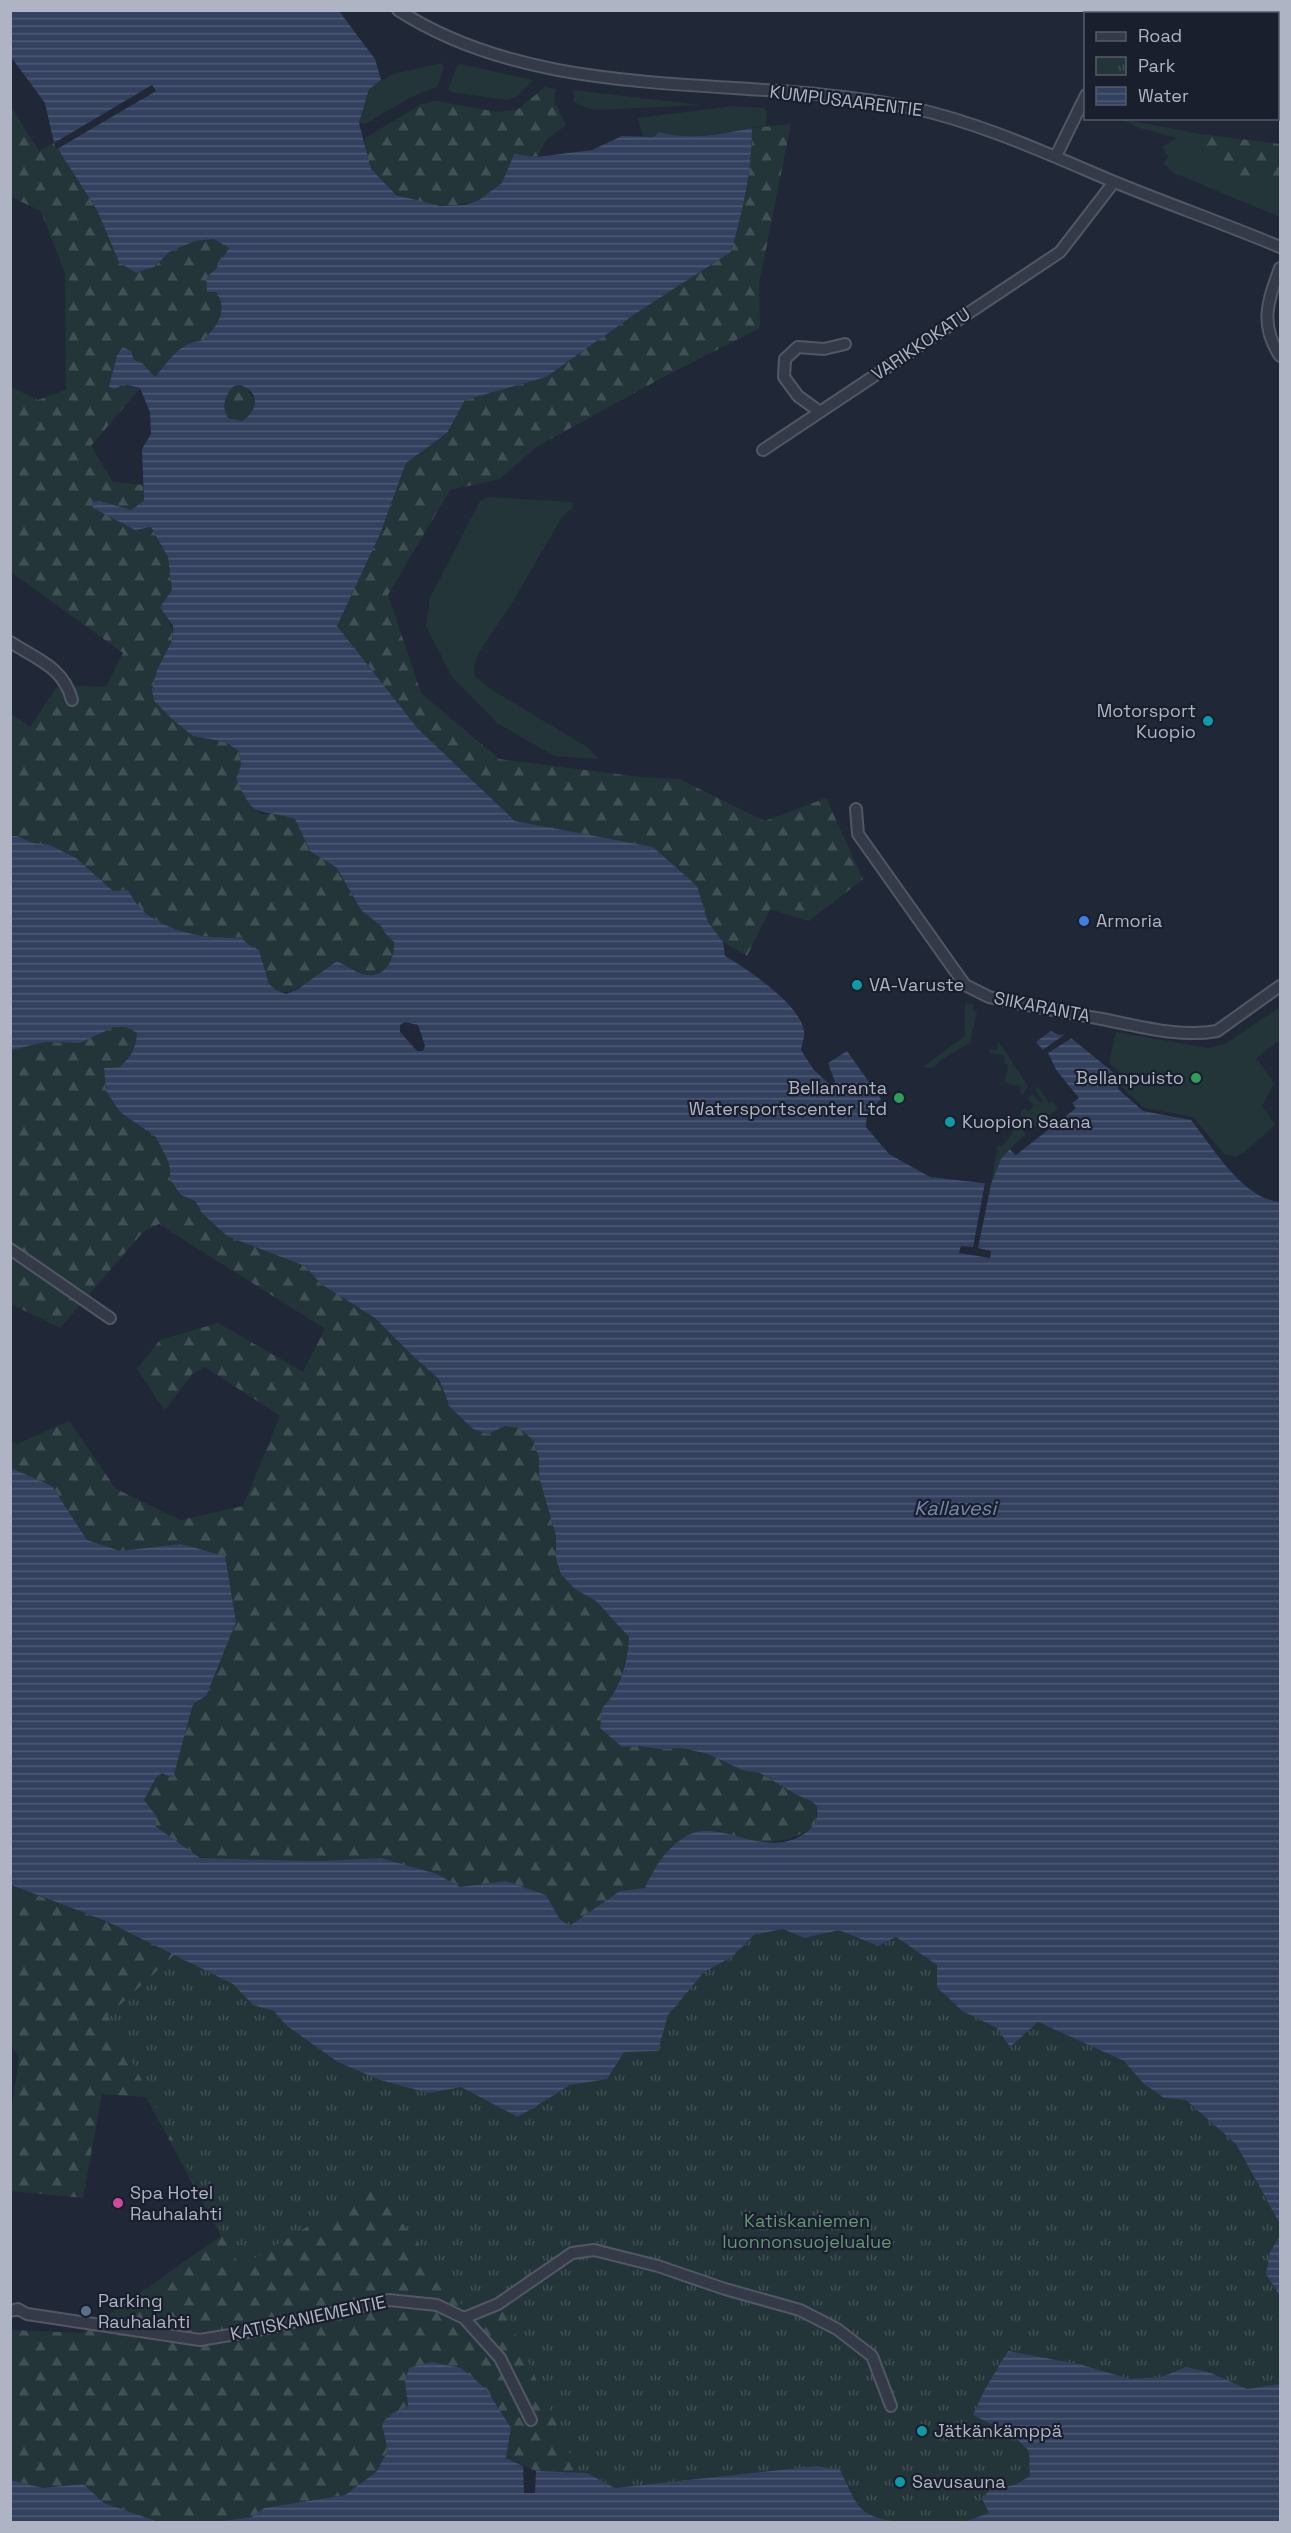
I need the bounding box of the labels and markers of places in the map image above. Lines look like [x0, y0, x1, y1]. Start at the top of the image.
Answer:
place label: Motorsport Kuopio [1097, 699, 1196, 743]
marker: Motorsport Kuopio [1201, 714, 1215, 728]
place label: Armoria [1096, 909, 1162, 932]
marker: Armoria [1077, 914, 1091, 928]
place label: VA-Varuste [869, 973, 964, 996]
marker: VA-Varuste [850, 978, 864, 992]
place label: Bellanpuisto [1076, 1066, 1184, 1089]
marker: Bellanpuisto [1189, 1071, 1203, 1085]
place label: Bellanranta Watersportscenter Ltd [689, 1076, 887, 1120]
marker: Bellanranta Watersportscenter Ltd [892, 1091, 906, 1105]
place label: Kuopion Saana [962, 1110, 1091, 1133]
marker: Kuopion Saana [943, 1115, 957, 1129]
place label: Spa Hotel Rauhalahti [130, 2181, 222, 2225]
marker: Spa Hotel Rauhalahti [111, 2196, 125, 2210]
place label: Parking Rauhalahti [98, 2289, 190, 2333]
marker: Parking Rauhalahti [79, 2304, 93, 2318]
place label: Jätkänkämppä [934, 2419, 1062, 2442]
marker: Jätkänkämppä [915, 2424, 929, 2438]
place label: Savusauna [912, 2470, 1006, 2493]
marker: Savusauna [893, 2475, 907, 2489]

